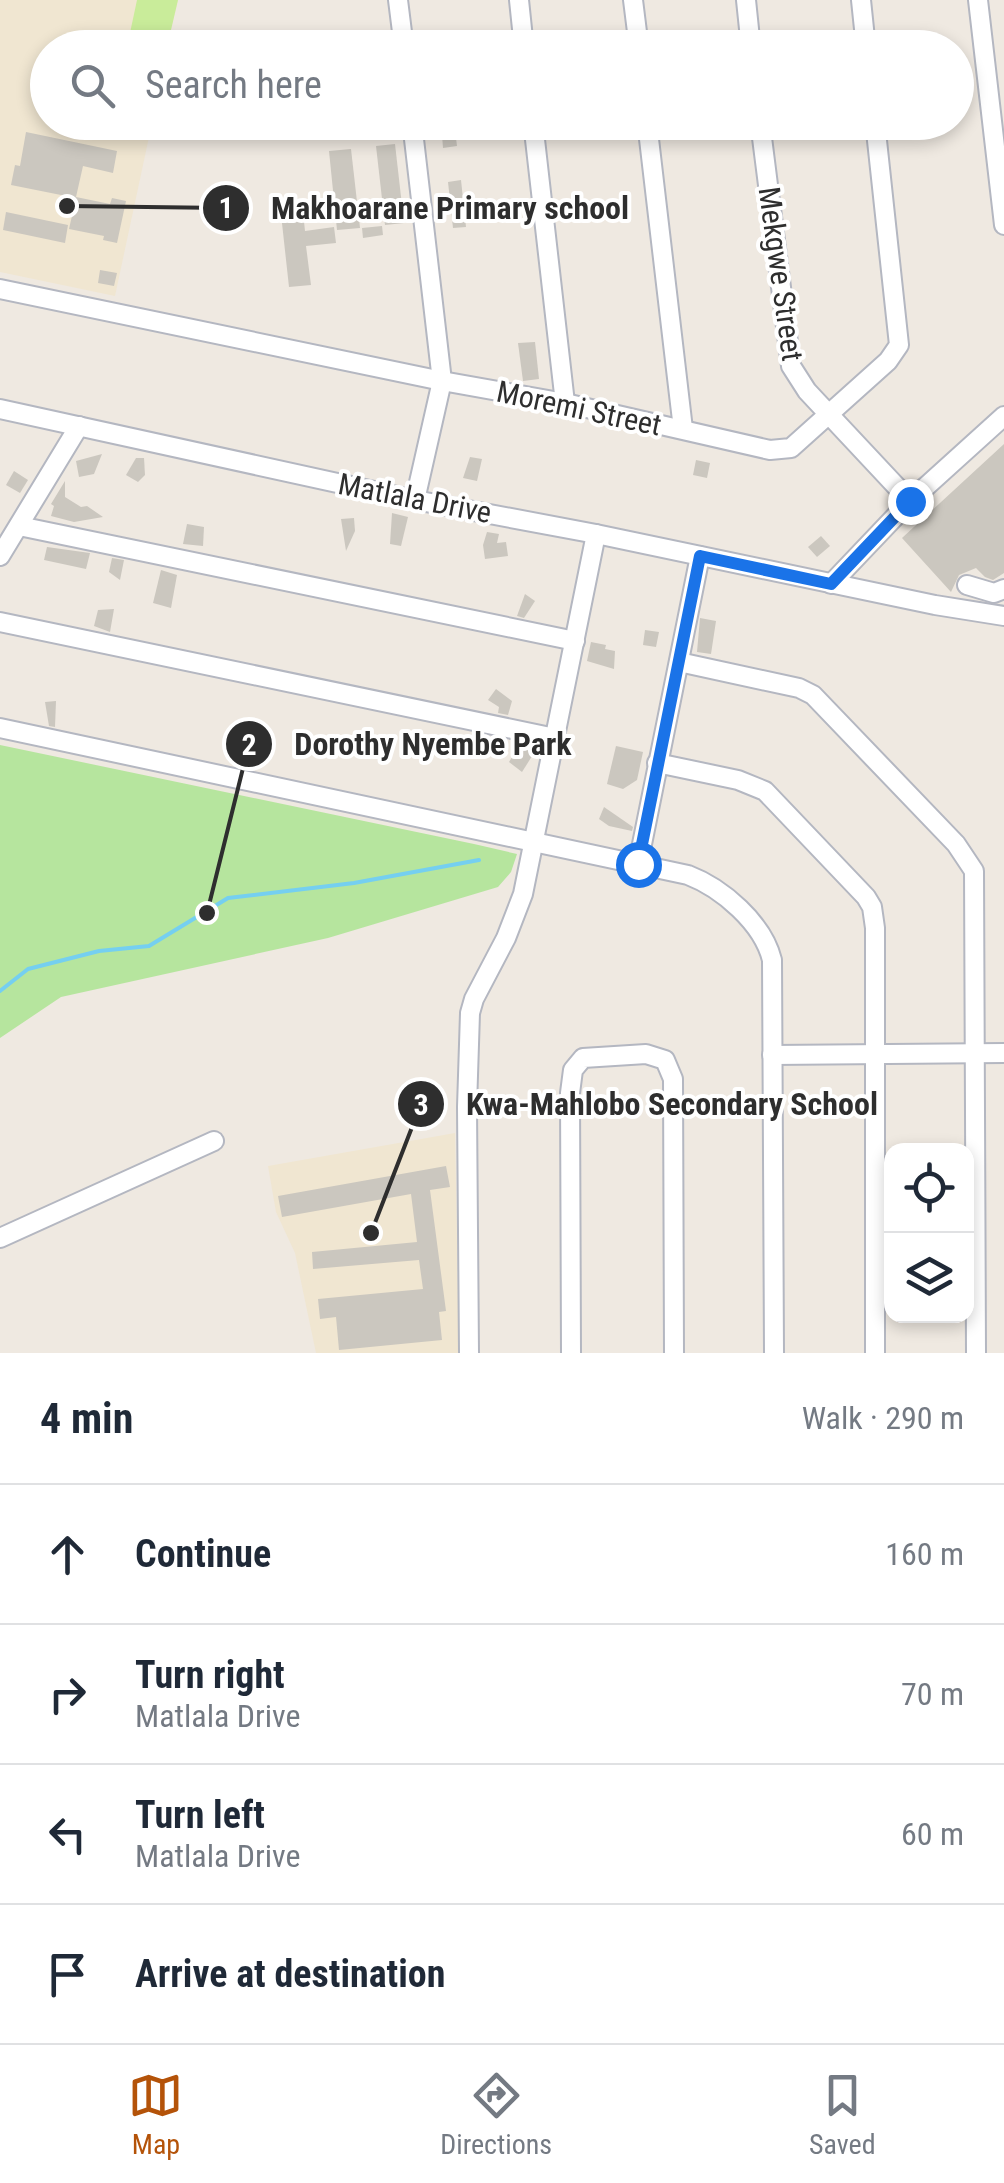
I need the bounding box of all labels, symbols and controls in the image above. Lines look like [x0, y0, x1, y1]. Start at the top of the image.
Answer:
search box [30, 30, 974, 140]
icon: search [65, 58, 120, 113]
text: Search here [145, 63, 322, 107]
callout: Makhoarane Primary school [201, 177, 649, 239]
street label: Mekgwe Street [751, 185, 811, 363]
text: Makhoarane Primary school [271, 189, 629, 227]
text: 1 [218, 190, 234, 225]
street label: Moremi Street [494, 373, 664, 443]
street label: Matlala Drive [336, 466, 494, 530]
route end [888, 479, 934, 525]
callout: Dorothy Nyembe Park [224, 713, 592, 775]
text: Dorothy Nyembe Park [294, 725, 572, 763]
text: 2 [241, 727, 257, 762]
route start [616, 842, 662, 888]
callout: Kwa-Mahlobo Secondary School [396, 1073, 898, 1135]
text: Kwa-Mahlobo Secondary School [466, 1085, 878, 1123]
text: 3 [413, 1087, 429, 1122]
map controls [884, 1143, 974, 1323]
button: locate [884, 1143, 974, 1233]
button: layers [884, 1233, 974, 1323]
text: 4 min [40, 1394, 133, 1443]
text: Walk · 290 m [802, 1399, 964, 1437]
icon: ahead [40, 1527, 95, 1582]
text: Continue [135, 1532, 271, 1576]
text: 160 m [885, 1535, 964, 1573]
text: Turn right [135, 1653, 285, 1697]
icon: right [40, 1667, 95, 1722]
text: 70 m [901, 1675, 964, 1713]
text: Matlala Drive [135, 1697, 301, 1735]
text: Turn left [135, 1793, 265, 1837]
icon: left [40, 1807, 95, 1862]
text: 60 m [901, 1815, 964, 1853]
text: Matlala Drive [135, 1837, 301, 1875]
icon: arrive [40, 1947, 95, 2002]
text: Arrive at destination [135, 1952, 445, 1996]
tab: Map [128, 2068, 183, 2161]
tab: Directions [440, 2068, 552, 2161]
tab: Saved [809, 2068, 876, 2161]

